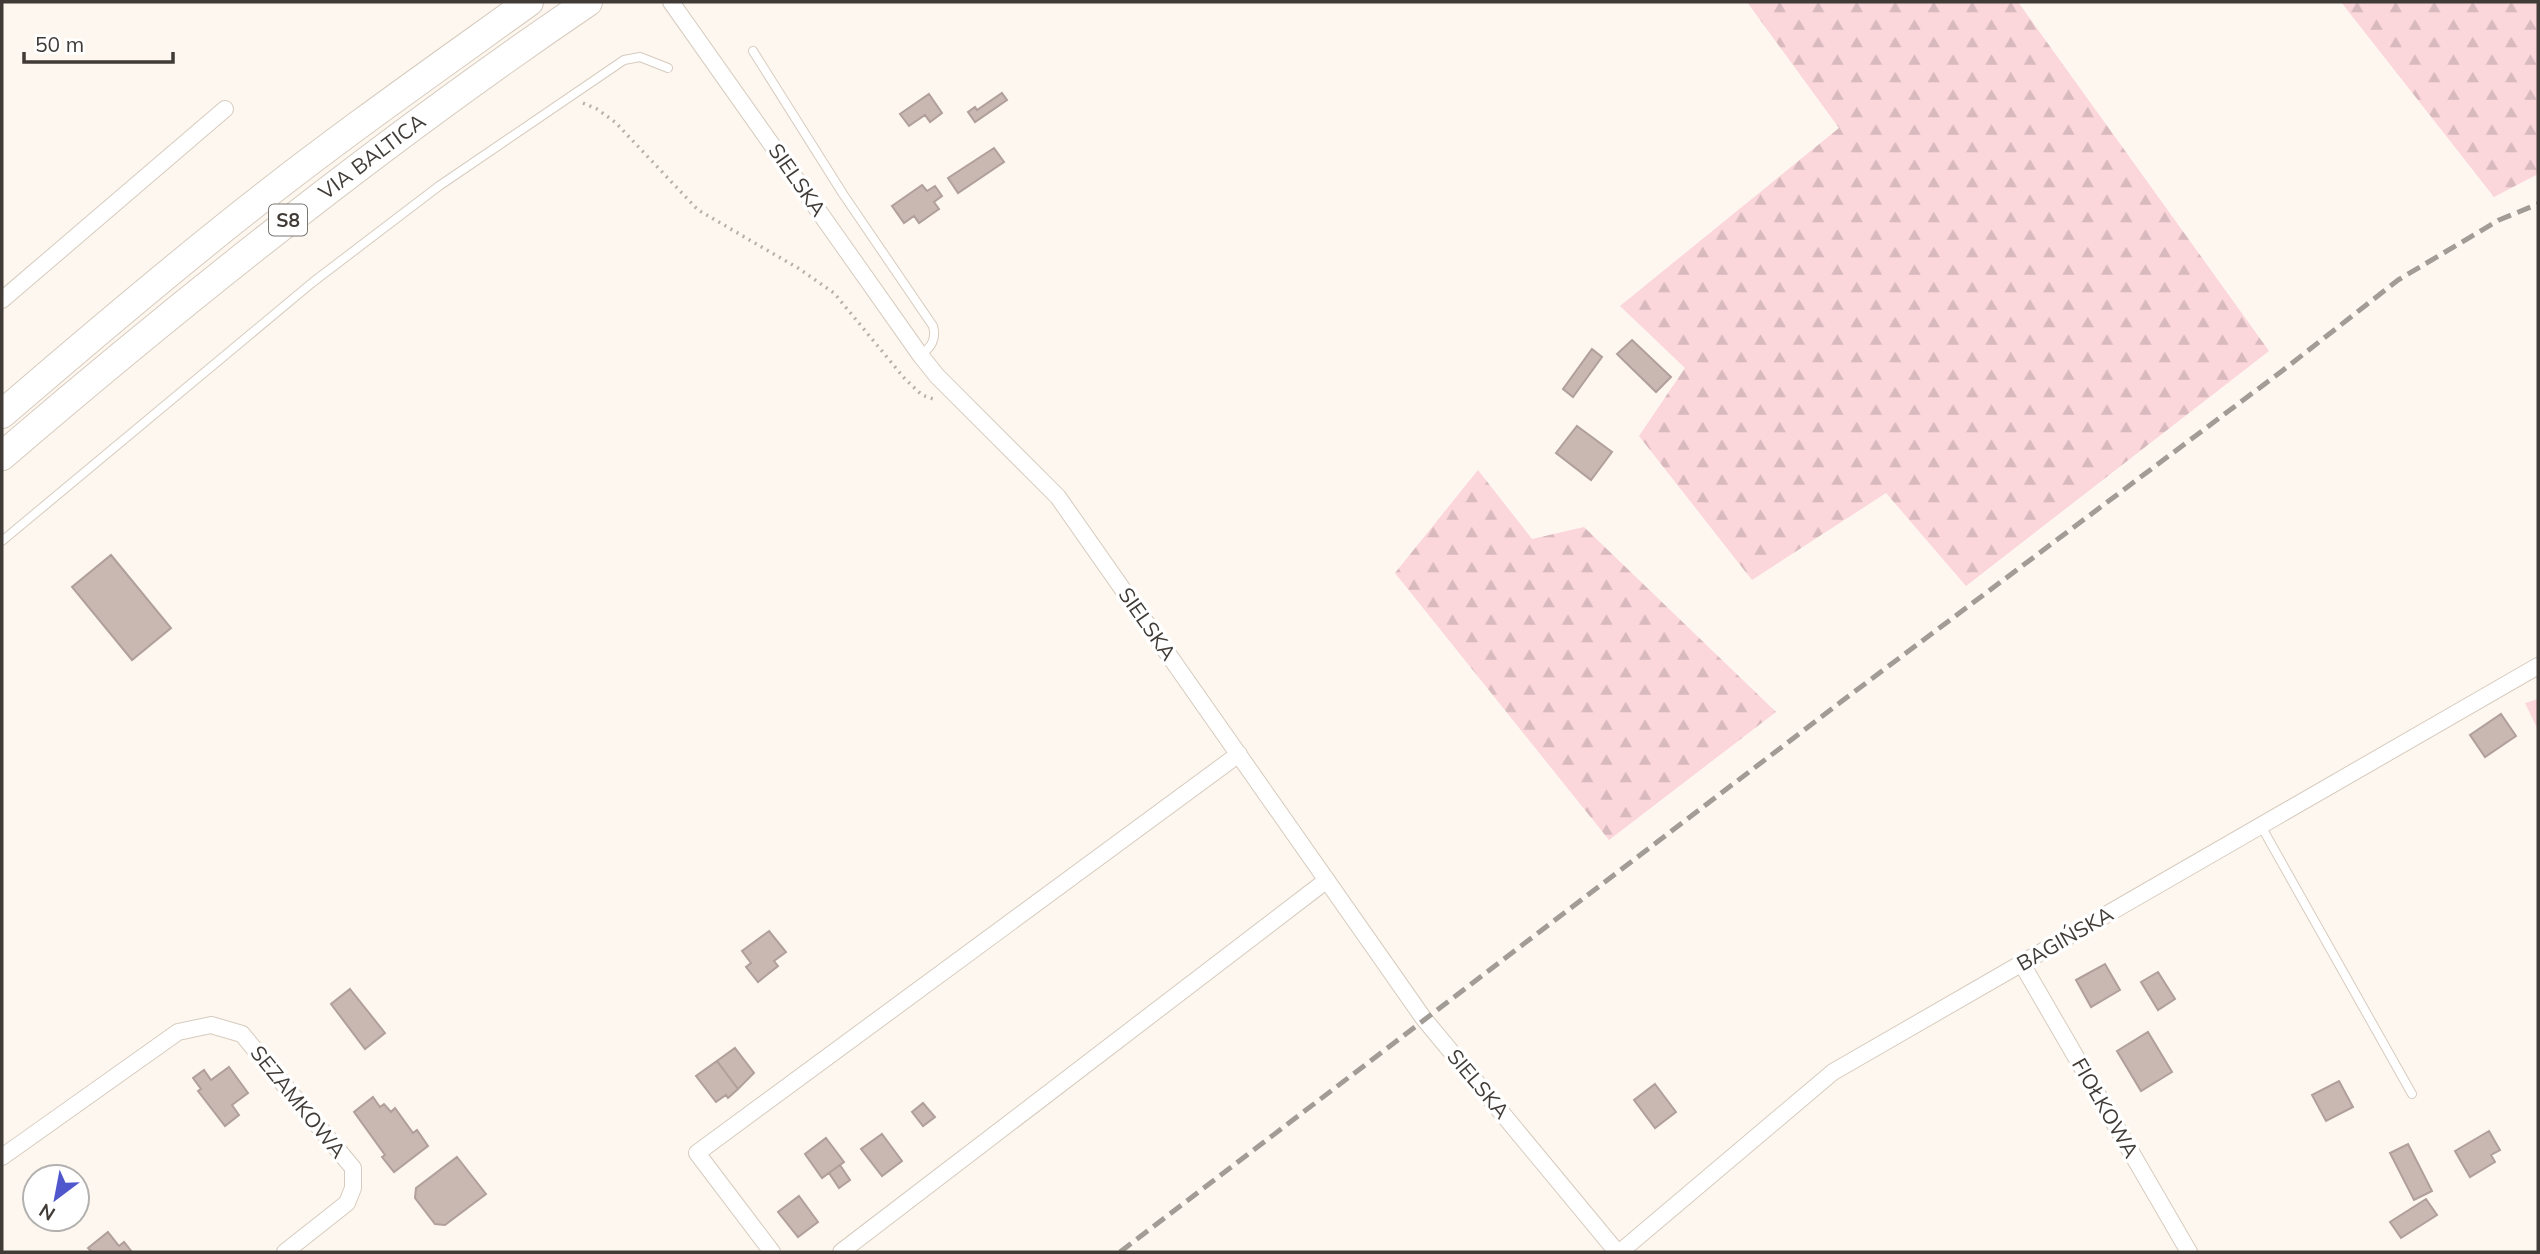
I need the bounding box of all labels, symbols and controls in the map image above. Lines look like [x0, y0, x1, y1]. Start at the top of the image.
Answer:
scale bar [24, 21, 173, 65]
text: 50 m [35, 31, 84, 57]
street label: VIA BALTICA [313, 107, 431, 205]
street label: SIELSKA [763, 138, 833, 221]
road number: S8 [269, 204, 307, 235]
street label: SIELSKA [1113, 582, 1183, 665]
street label: BAGIŃSKA [2012, 900, 2118, 976]
street label: SEZAMKOWA [245, 1040, 352, 1163]
street label: SIELSKA [1442, 1043, 1516, 1124]
street label: FIOŁKOWA [2067, 1053, 2145, 1163]
north arrow [21, 1163, 91, 1233]
text: N [35, 1198, 59, 1226]

